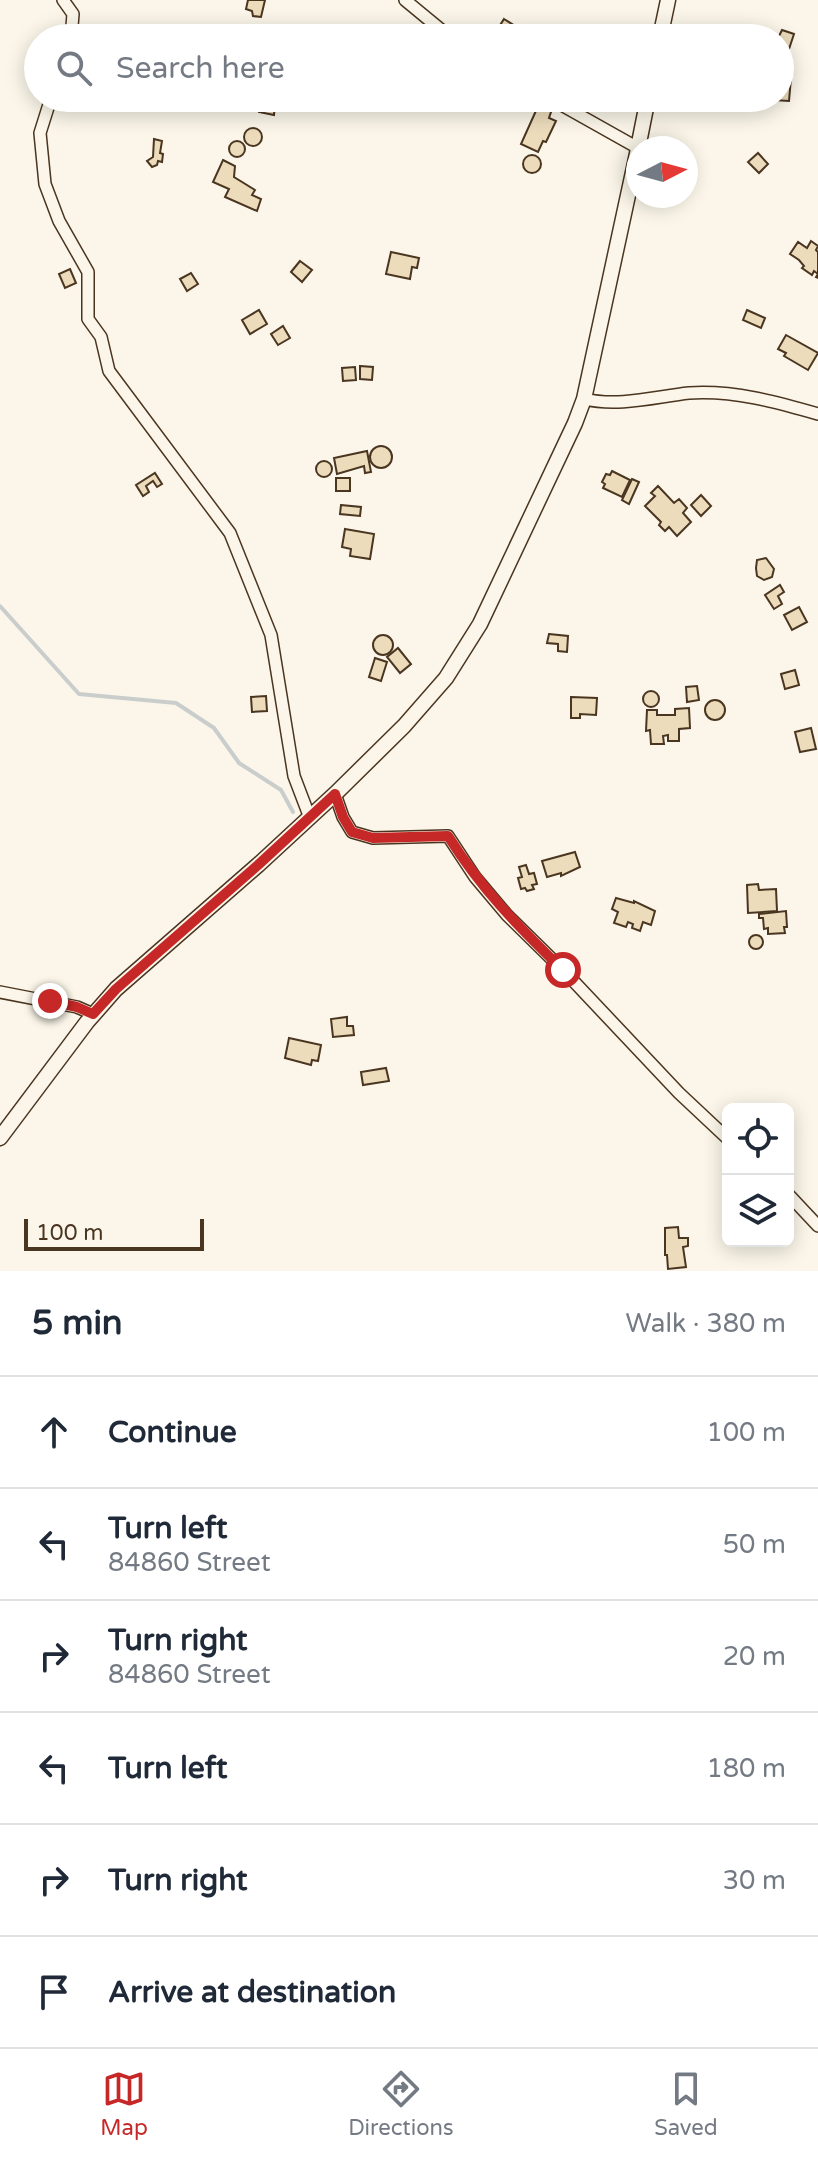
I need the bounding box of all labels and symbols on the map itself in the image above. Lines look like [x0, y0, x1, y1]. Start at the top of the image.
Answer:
north arrow [626, 136, 698, 208]
route start [545, 952, 581, 988]
route end [32, 983, 68, 1019]
scale bar [24, 1215, 204, 1251]

